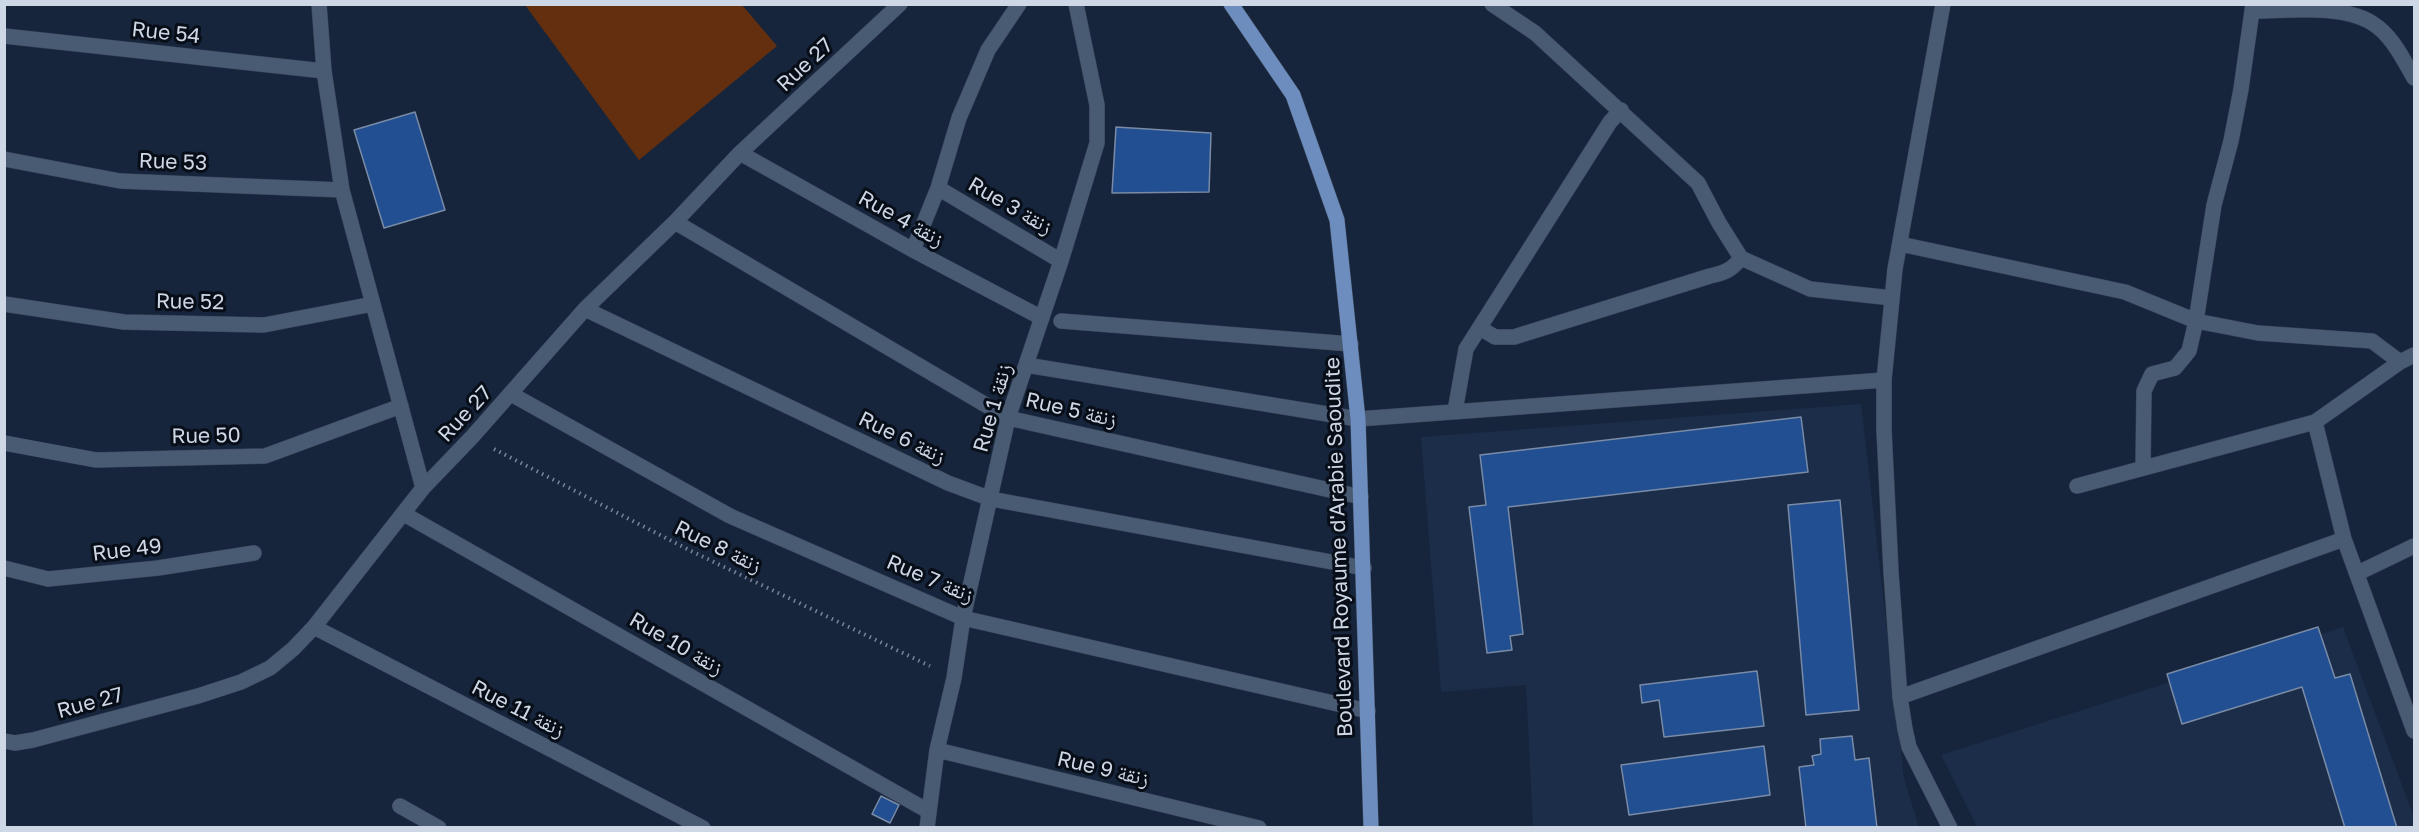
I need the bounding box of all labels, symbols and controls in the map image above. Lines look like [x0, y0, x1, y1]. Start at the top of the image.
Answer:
street label: Rue 54 [130, 17, 202, 49]
street label: Rue 27 [772, 33, 838, 97]
street label: Rue 53 [138, 148, 208, 176]
street label: Rue 3 زنقة [963, 172, 1057, 240]
street label: Rue 4 زنقة [854, 185, 948, 253]
street label: Rue 52 [156, 289, 224, 315]
street label: Boulevard Royaume d'Arabie Saoudite [1320, 357, 1358, 737]
street label: Rue 1 زنقة [968, 361, 1018, 455]
street label: Rue 27 [433, 381, 497, 447]
street label: Rue 5 زنقة [1023, 387, 1119, 433]
street label: Rue 6 زنقة [854, 406, 950, 470]
street label: Rue 50 [171, 423, 241, 449]
street label: Rue 8 زنقة [670, 515, 766, 579]
street label: Rue 49 [91, 533, 163, 567]
street label: Rue 7 زنقة [883, 549, 977, 609]
street label: Rue 10 زنقة [625, 607, 727, 681]
street label: Rue 11 زنقة [467, 675, 569, 743]
street label: Rue 27 [54, 682, 126, 724]
street label: Rue 9 زنقة [1055, 746, 1151, 792]

